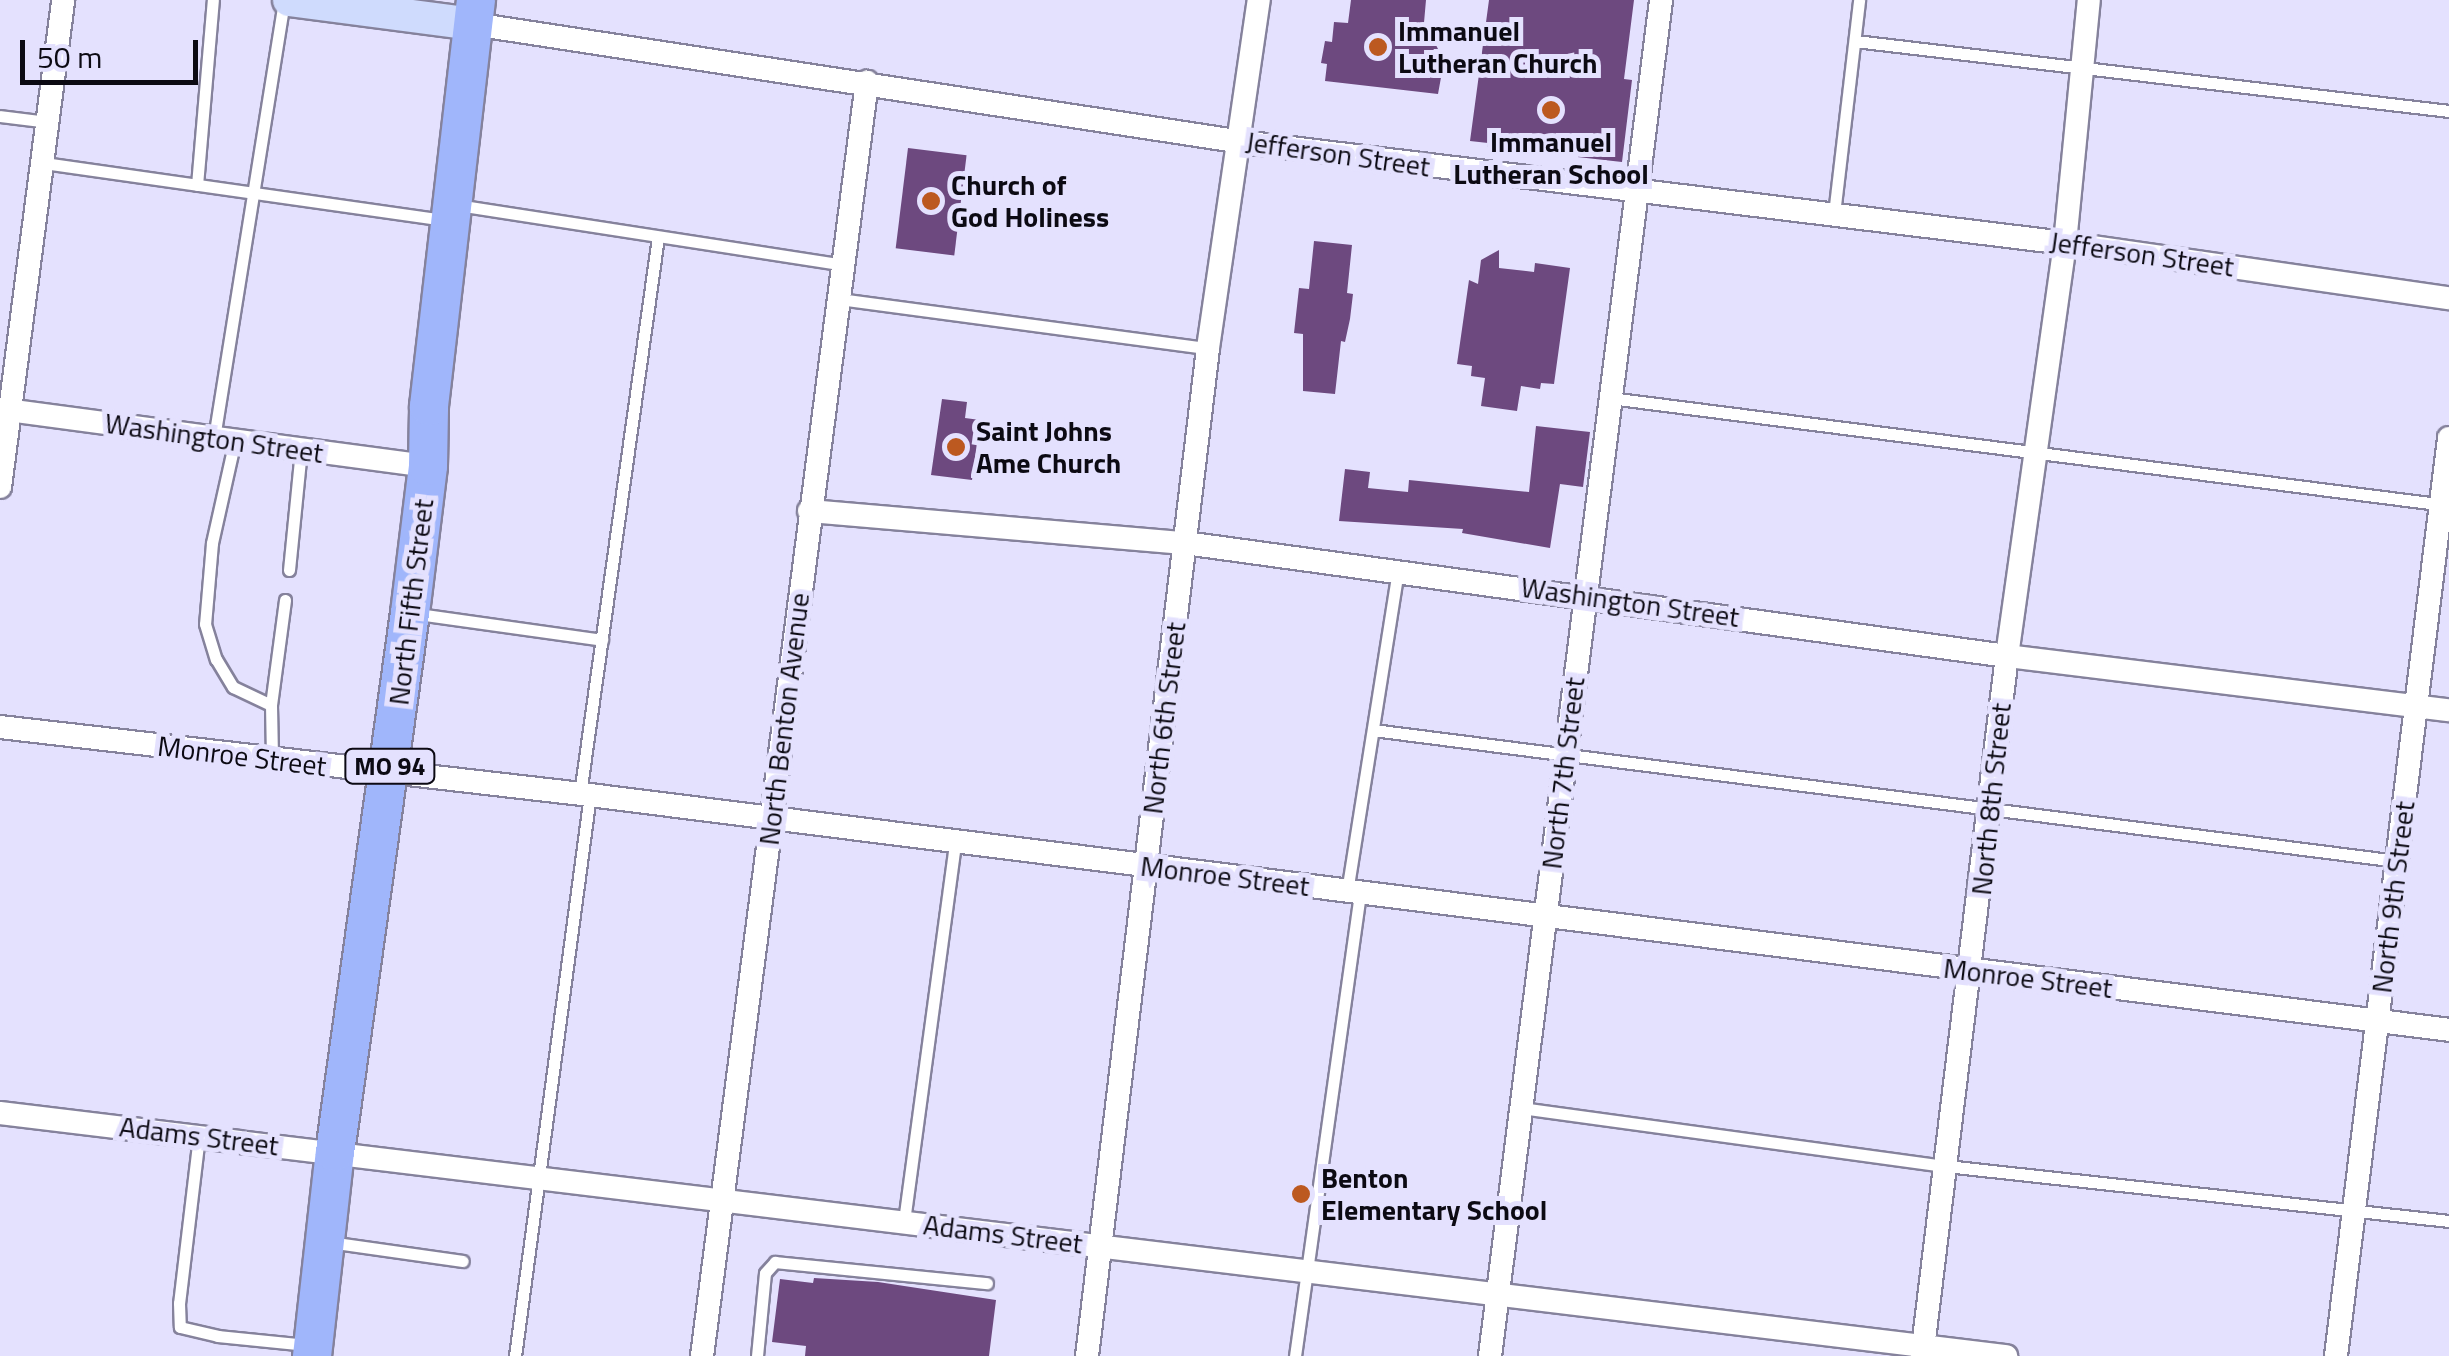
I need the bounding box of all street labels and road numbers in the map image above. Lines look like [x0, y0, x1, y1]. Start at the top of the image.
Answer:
street label: Jefferson Street [1244, 124, 1432, 184]
street label: Jefferson Street [2048, 224, 2236, 284]
street label: Washington Street [103, 406, 325, 470]
street label: North Fifth Street [382, 497, 440, 707]
street label: Washington Street [1519, 570, 1741, 634]
street label: North Benton Avenue [752, 591, 816, 847]
street label: North 6th Street [1136, 620, 1192, 816]
street label: North 7th Street [1535, 675, 1591, 871]
street label: North 8th Street [1964, 701, 2018, 897]
street label: Monroe Street [156, 729, 328, 783]
road number: MO 94 [342, 746, 438, 786]
street label: North 9th Street [2365, 799, 2421, 995]
street label: Monroe Street [1139, 849, 1311, 903]
street label: Monroe Street [1942, 951, 2114, 1005]
street label: Adams Street [117, 1110, 281, 1162]
street label: Adams Street [921, 1208, 1085, 1260]

